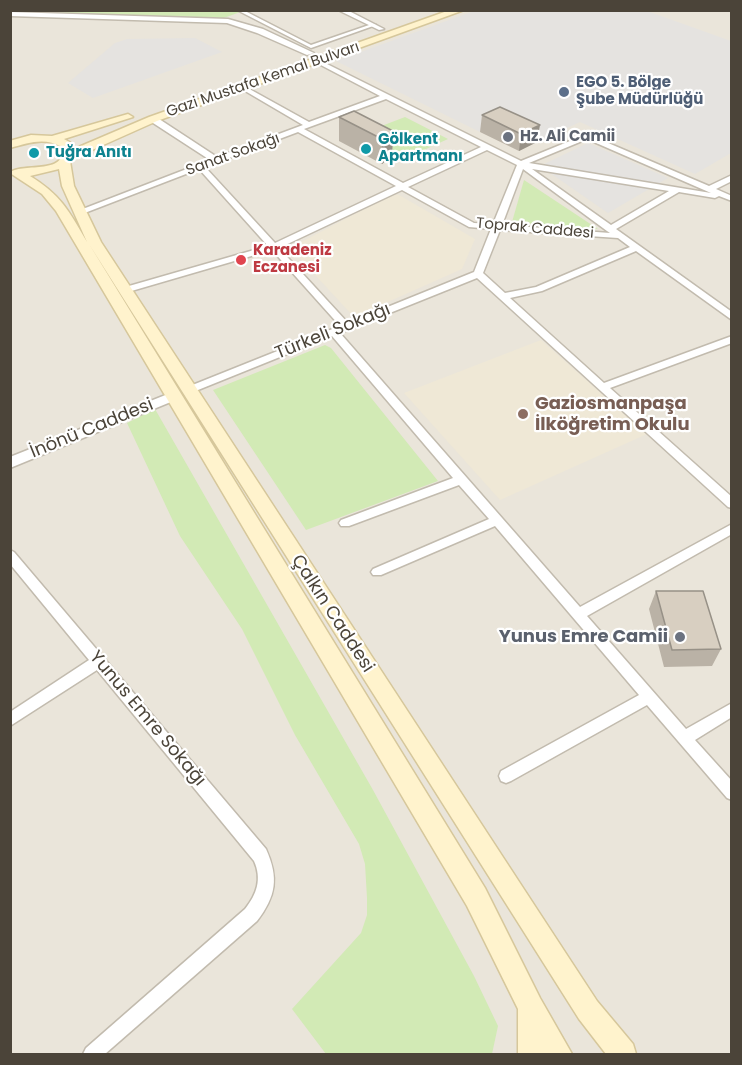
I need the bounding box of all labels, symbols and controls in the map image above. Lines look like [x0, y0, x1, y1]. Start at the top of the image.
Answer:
street label: Gazi Mustafa Kemal Bulvarı [164, 38, 362, 122]
place label: EGO 5. Bölge Şube Müdürlüğü [576, 74, 703, 109]
marker: EGO 5. Bölge Şube Müdürlüğü [557, 85, 571, 99]
place label: Hz. Ali Camii [520, 128, 615, 146]
street label: Sanat Sokağı [184, 130, 282, 180]
marker: Hz. Ali Camii [501, 130, 515, 144]
place label: Gölkent Apartmanı [378, 131, 463, 166]
marker: Gölkent Apartmanı [359, 142, 373, 156]
place label: Tuğra Anıtı [46, 144, 132, 162]
marker: Tuğra Anıtı [27, 146, 41, 160]
street label: Toprak Caddesi [475, 215, 595, 243]
place label: Karadeniz Eczanesi [253, 242, 332, 277]
marker: Karadeniz Eczanesi [234, 253, 248, 267]
street label: Türkeli Sokağı [272, 299, 394, 365]
place label: Gaziosmanpaşa İlköğretim Okulu [535, 393, 690, 436]
street label: İnönü Caddesi [27, 395, 157, 463]
marker: Gaziosmanpaşa İlköğretim Okulu [516, 407, 530, 421]
street label: Çalkın Caddesi [286, 551, 378, 677]
place label: Yunus Emre Camii [499, 626, 668, 648]
marker: Yunus Emre Camii [673, 630, 687, 644]
street label: Yunus Emre Sokağı [84, 647, 210, 791]

